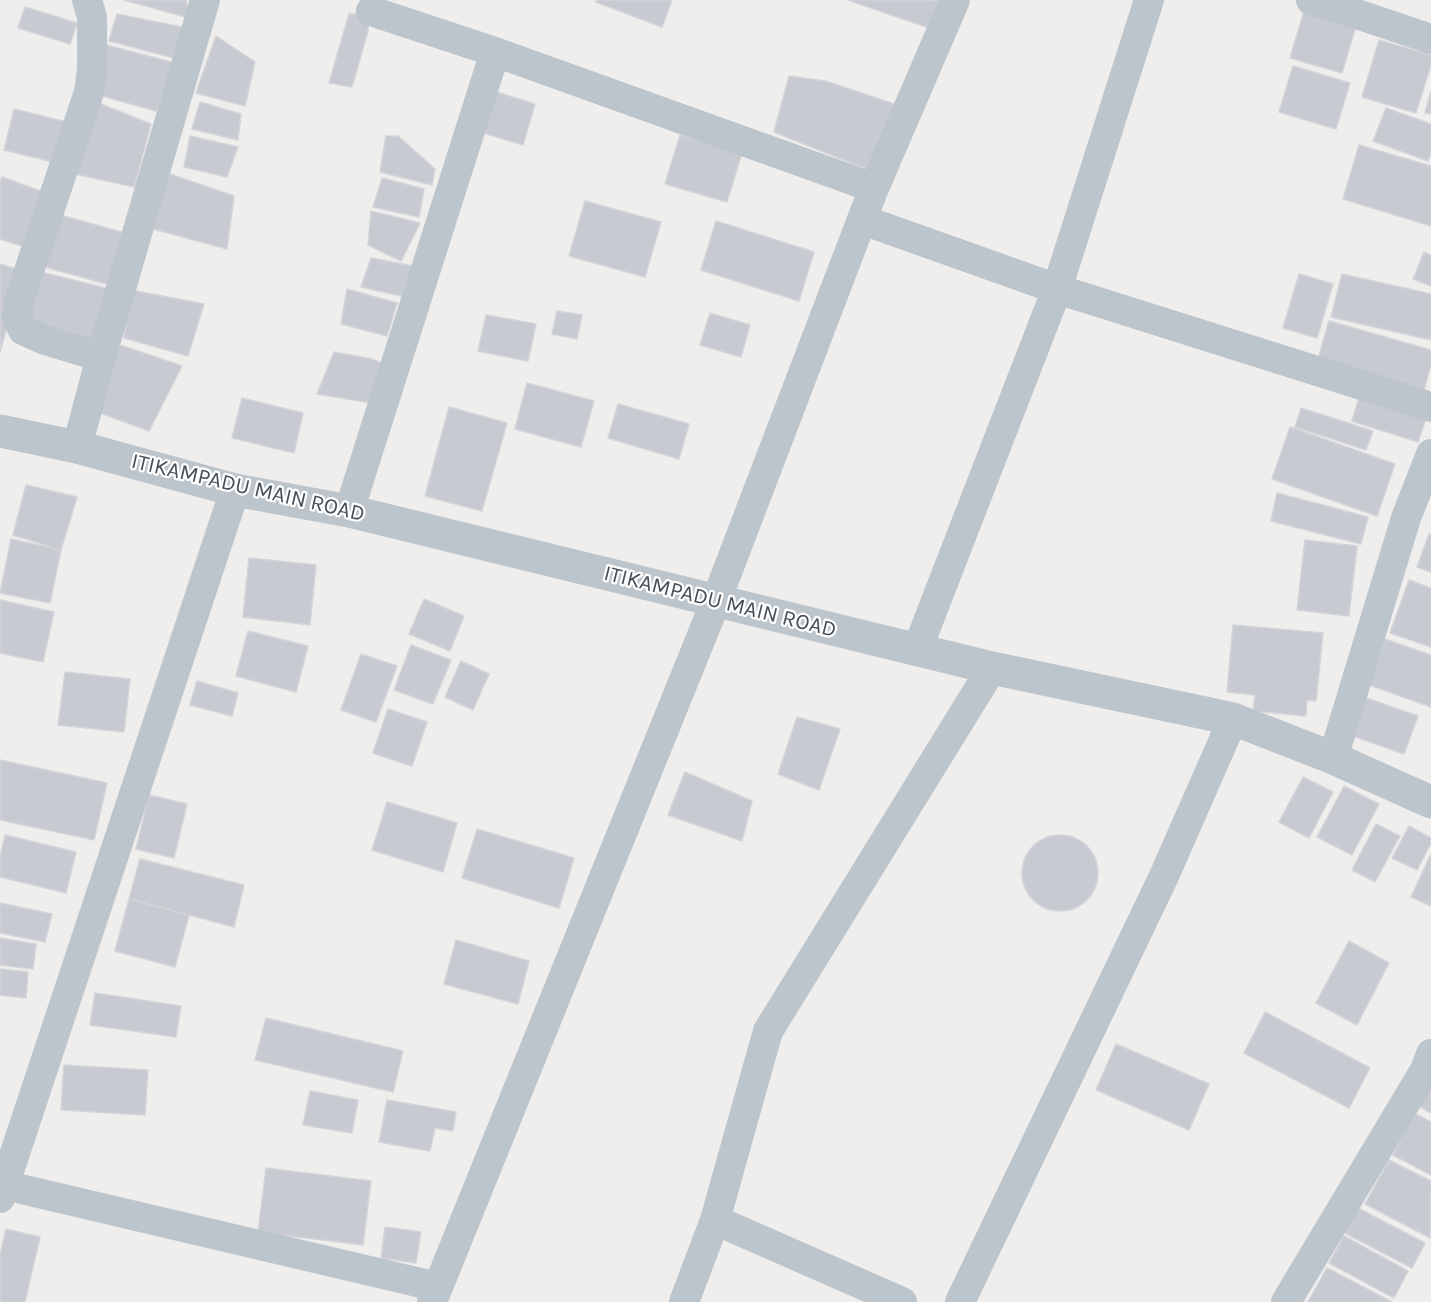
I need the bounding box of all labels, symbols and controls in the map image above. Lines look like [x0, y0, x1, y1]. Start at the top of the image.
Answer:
street label: ITIKAMPADU MAIN ROAD [129, 448, 367, 528]
street label: ITIKAMPADU MAIN ROAD [601, 560, 839, 644]

